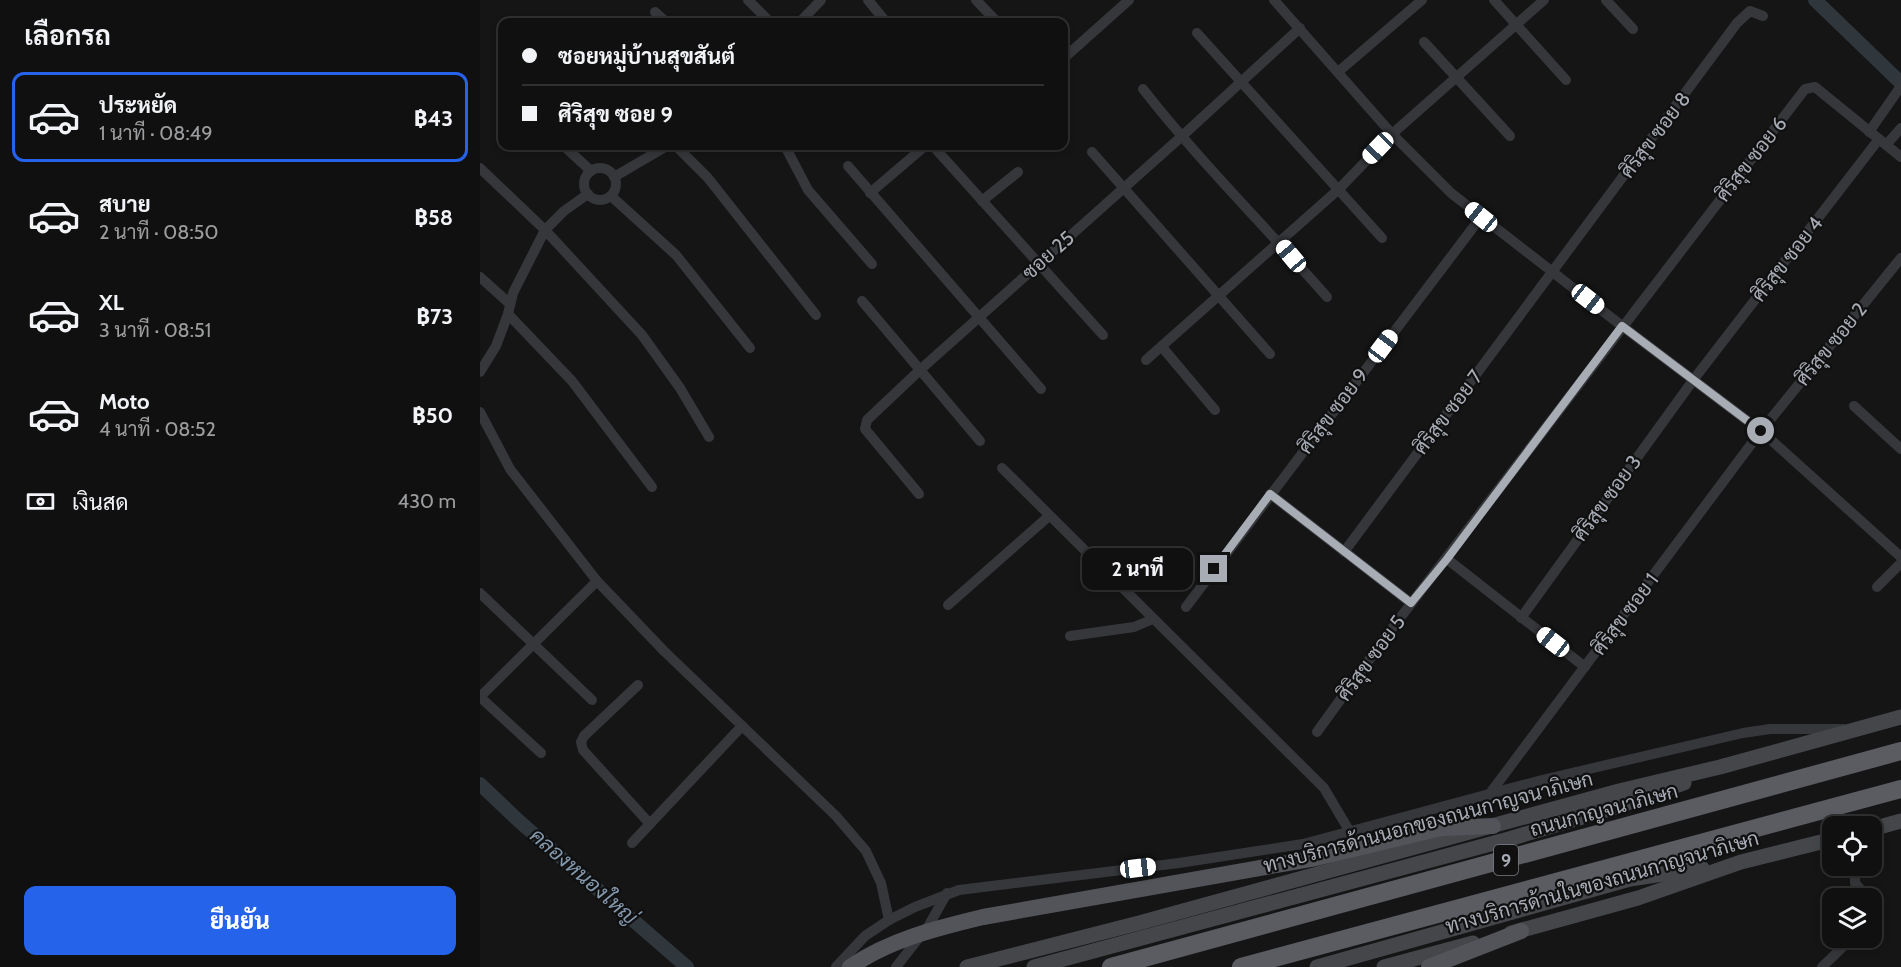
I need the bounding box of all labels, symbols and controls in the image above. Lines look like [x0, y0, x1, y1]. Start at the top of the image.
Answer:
text: เลือกรถ [24, 19, 111, 52]
text: ซอยหมู่บ้านสุขสันต์ [558, 43, 735, 70]
street label: ศิริสุข ซอย 8 [1615, 87, 1697, 184]
icon: car [27, 90, 81, 144]
text: ประหยัด [99, 92, 177, 119]
text: ศิริสุข ซอย 9 [558, 101, 673, 128]
text: ฿43 [414, 105, 453, 132]
street label: ศิริสุข ซอย 6 [1710, 112, 1793, 207]
text: 1 นาที · 08:49 [99, 121, 213, 145]
car [1359, 129, 1397, 167]
icon: car [27, 189, 81, 243]
text: สบาย [99, 191, 151, 218]
car [1461, 199, 1501, 235]
text: ฿58 [415, 204, 453, 231]
street label: ศิริสุข ซอย 4 [1746, 211, 1829, 308]
text: 2 นาที · 08:50 [99, 220, 218, 244]
street label: ซอย 25 [1017, 226, 1079, 284]
car [1273, 236, 1309, 276]
car [1568, 281, 1608, 317]
icon: car [27, 288, 81, 342]
text: XL [99, 289, 124, 316]
street label: ศิริสุข ซอย 2 [1790, 298, 1873, 392]
text: ฿73 [417, 303, 453, 330]
text: 3 นาที · 08:51 [99, 318, 211, 342]
car [1365, 326, 1401, 366]
street label: ศิริสุข ซอย 9 [1293, 363, 1375, 460]
street label: ศิริสุข ซอย 7 [1408, 365, 1489, 460]
icon: car [27, 387, 81, 441]
text: Moto [99, 388, 150, 415]
text: ฿50 [412, 402, 453, 429]
text: 4 นาที · 08:52 [99, 417, 216, 441]
route start [1747, 417, 1774, 444]
street label: ศิริสุข ซอย 3 [1568, 450, 1648, 547]
icon: cash [24, 485, 57, 518]
text: เงินสด [72, 489, 129, 516]
text: 430 m [398, 489, 456, 513]
callout: 2 นาที [1082, 548, 1193, 590]
route end [1200, 555, 1227, 582]
text: 2 นาที [1111, 557, 1164, 581]
street label: ศิริสุข ซอย 1 [1586, 568, 1665, 661]
street label: ศิริสุข ซอย 5 [1332, 610, 1412, 707]
car [1533, 624, 1573, 660]
street label: ทางบริการด้านนอกของถนนกาญจนาภิเษก [1260, 766, 1596, 878]
street label: ถนนกาญจนาภิเษก [1527, 779, 1681, 841]
map controls [1822, 816, 1882, 948]
button: locate [1822, 816, 1882, 876]
water label: คลองหนองใหญ่ [525, 823, 644, 930]
street label: ทางบริการด้านในของถนนกาญจนาภิเษก [1442, 825, 1761, 938]
road number: 9 [1494, 845, 1518, 875]
car [1119, 857, 1157, 879]
button: ยืนยัน [24, 886, 456, 955]
button: layers [1822, 888, 1882, 948]

